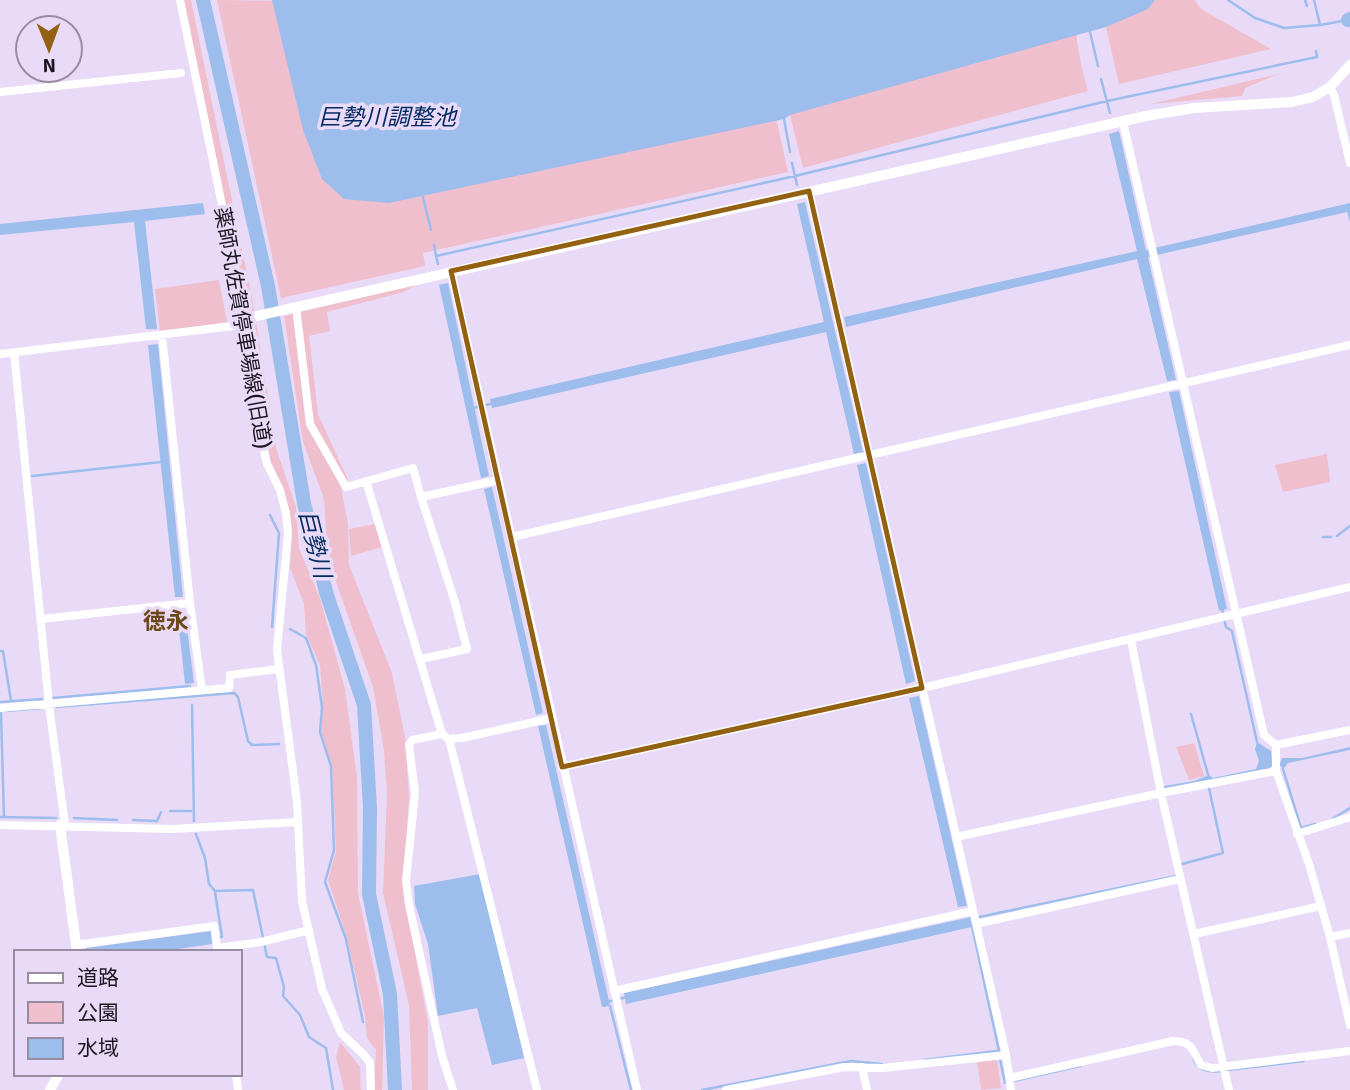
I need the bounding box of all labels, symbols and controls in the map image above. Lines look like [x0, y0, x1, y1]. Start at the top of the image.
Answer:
north arrow [14, 14, 84, 84]
text: N [42, 53, 56, 77]
water label: 巨勢川調整池 [318, 103, 458, 132]
street label: 薬師丸佐賀停車場線(旧道) [209, 205, 277, 451]
water label: 巨勢川 [292, 507, 338, 584]
district label: 徳永 [143, 607, 189, 636]
legend [14, 950, 242, 1076]
text: 道路 [77, 965, 119, 991]
text: 公園 [77, 1000, 119, 1026]
text: 水域 [77, 1035, 119, 1061]

